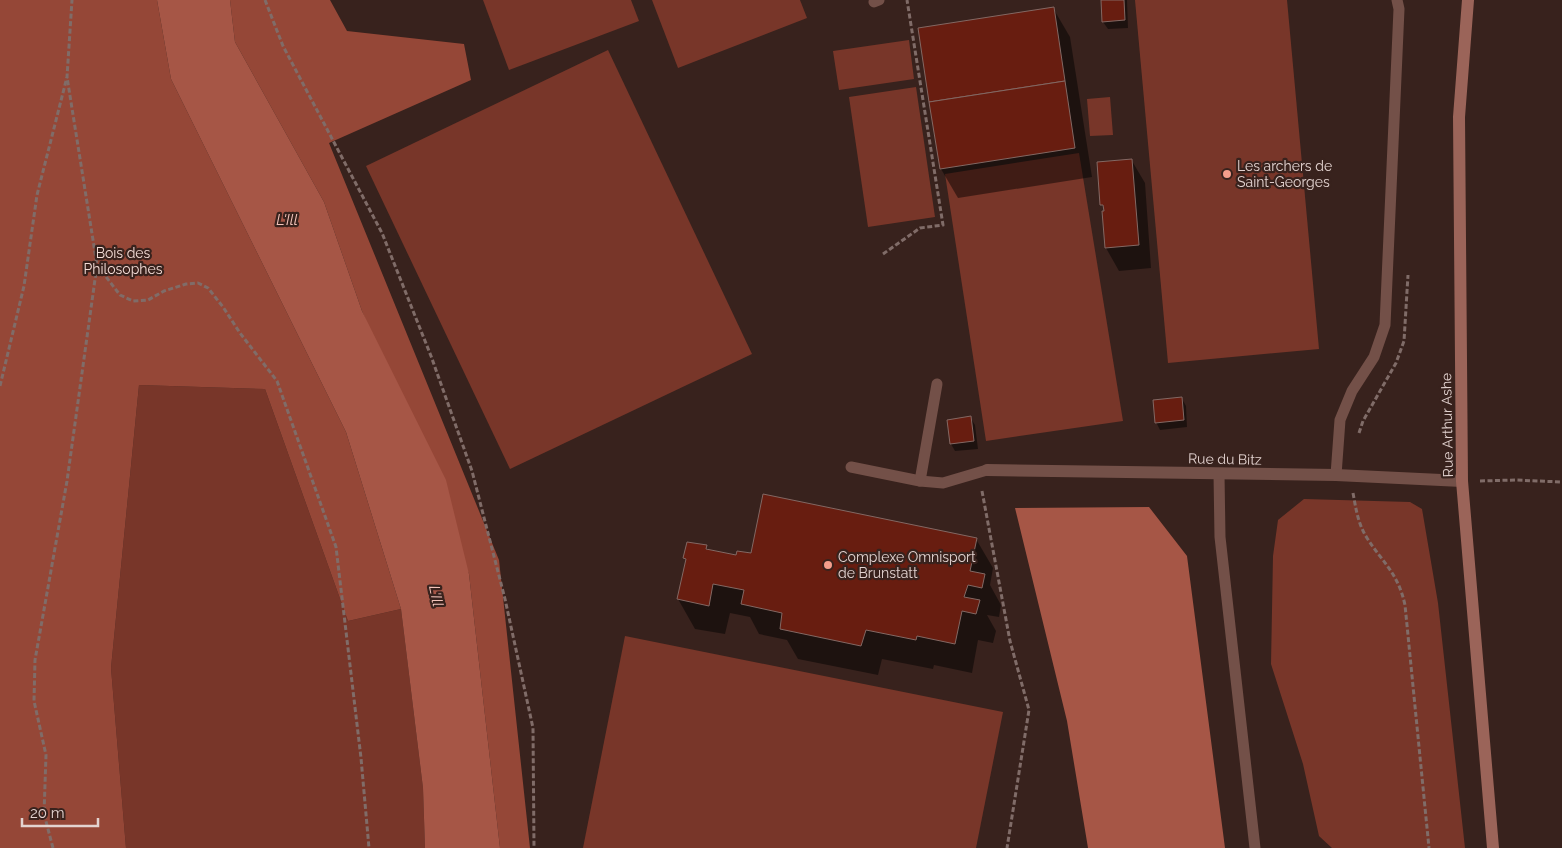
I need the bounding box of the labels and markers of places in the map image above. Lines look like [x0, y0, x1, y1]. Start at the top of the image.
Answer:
place label: Les archers de Saint-Georges [1237, 158, 1332, 190]
marker: Les archers de Saint-Georges [1221, 168, 1233, 180]
place label: Complexe Omnisport de Brunstatt [838, 549, 976, 581]
marker: Complexe Omnisport de Brunstatt [822, 559, 834, 571]

